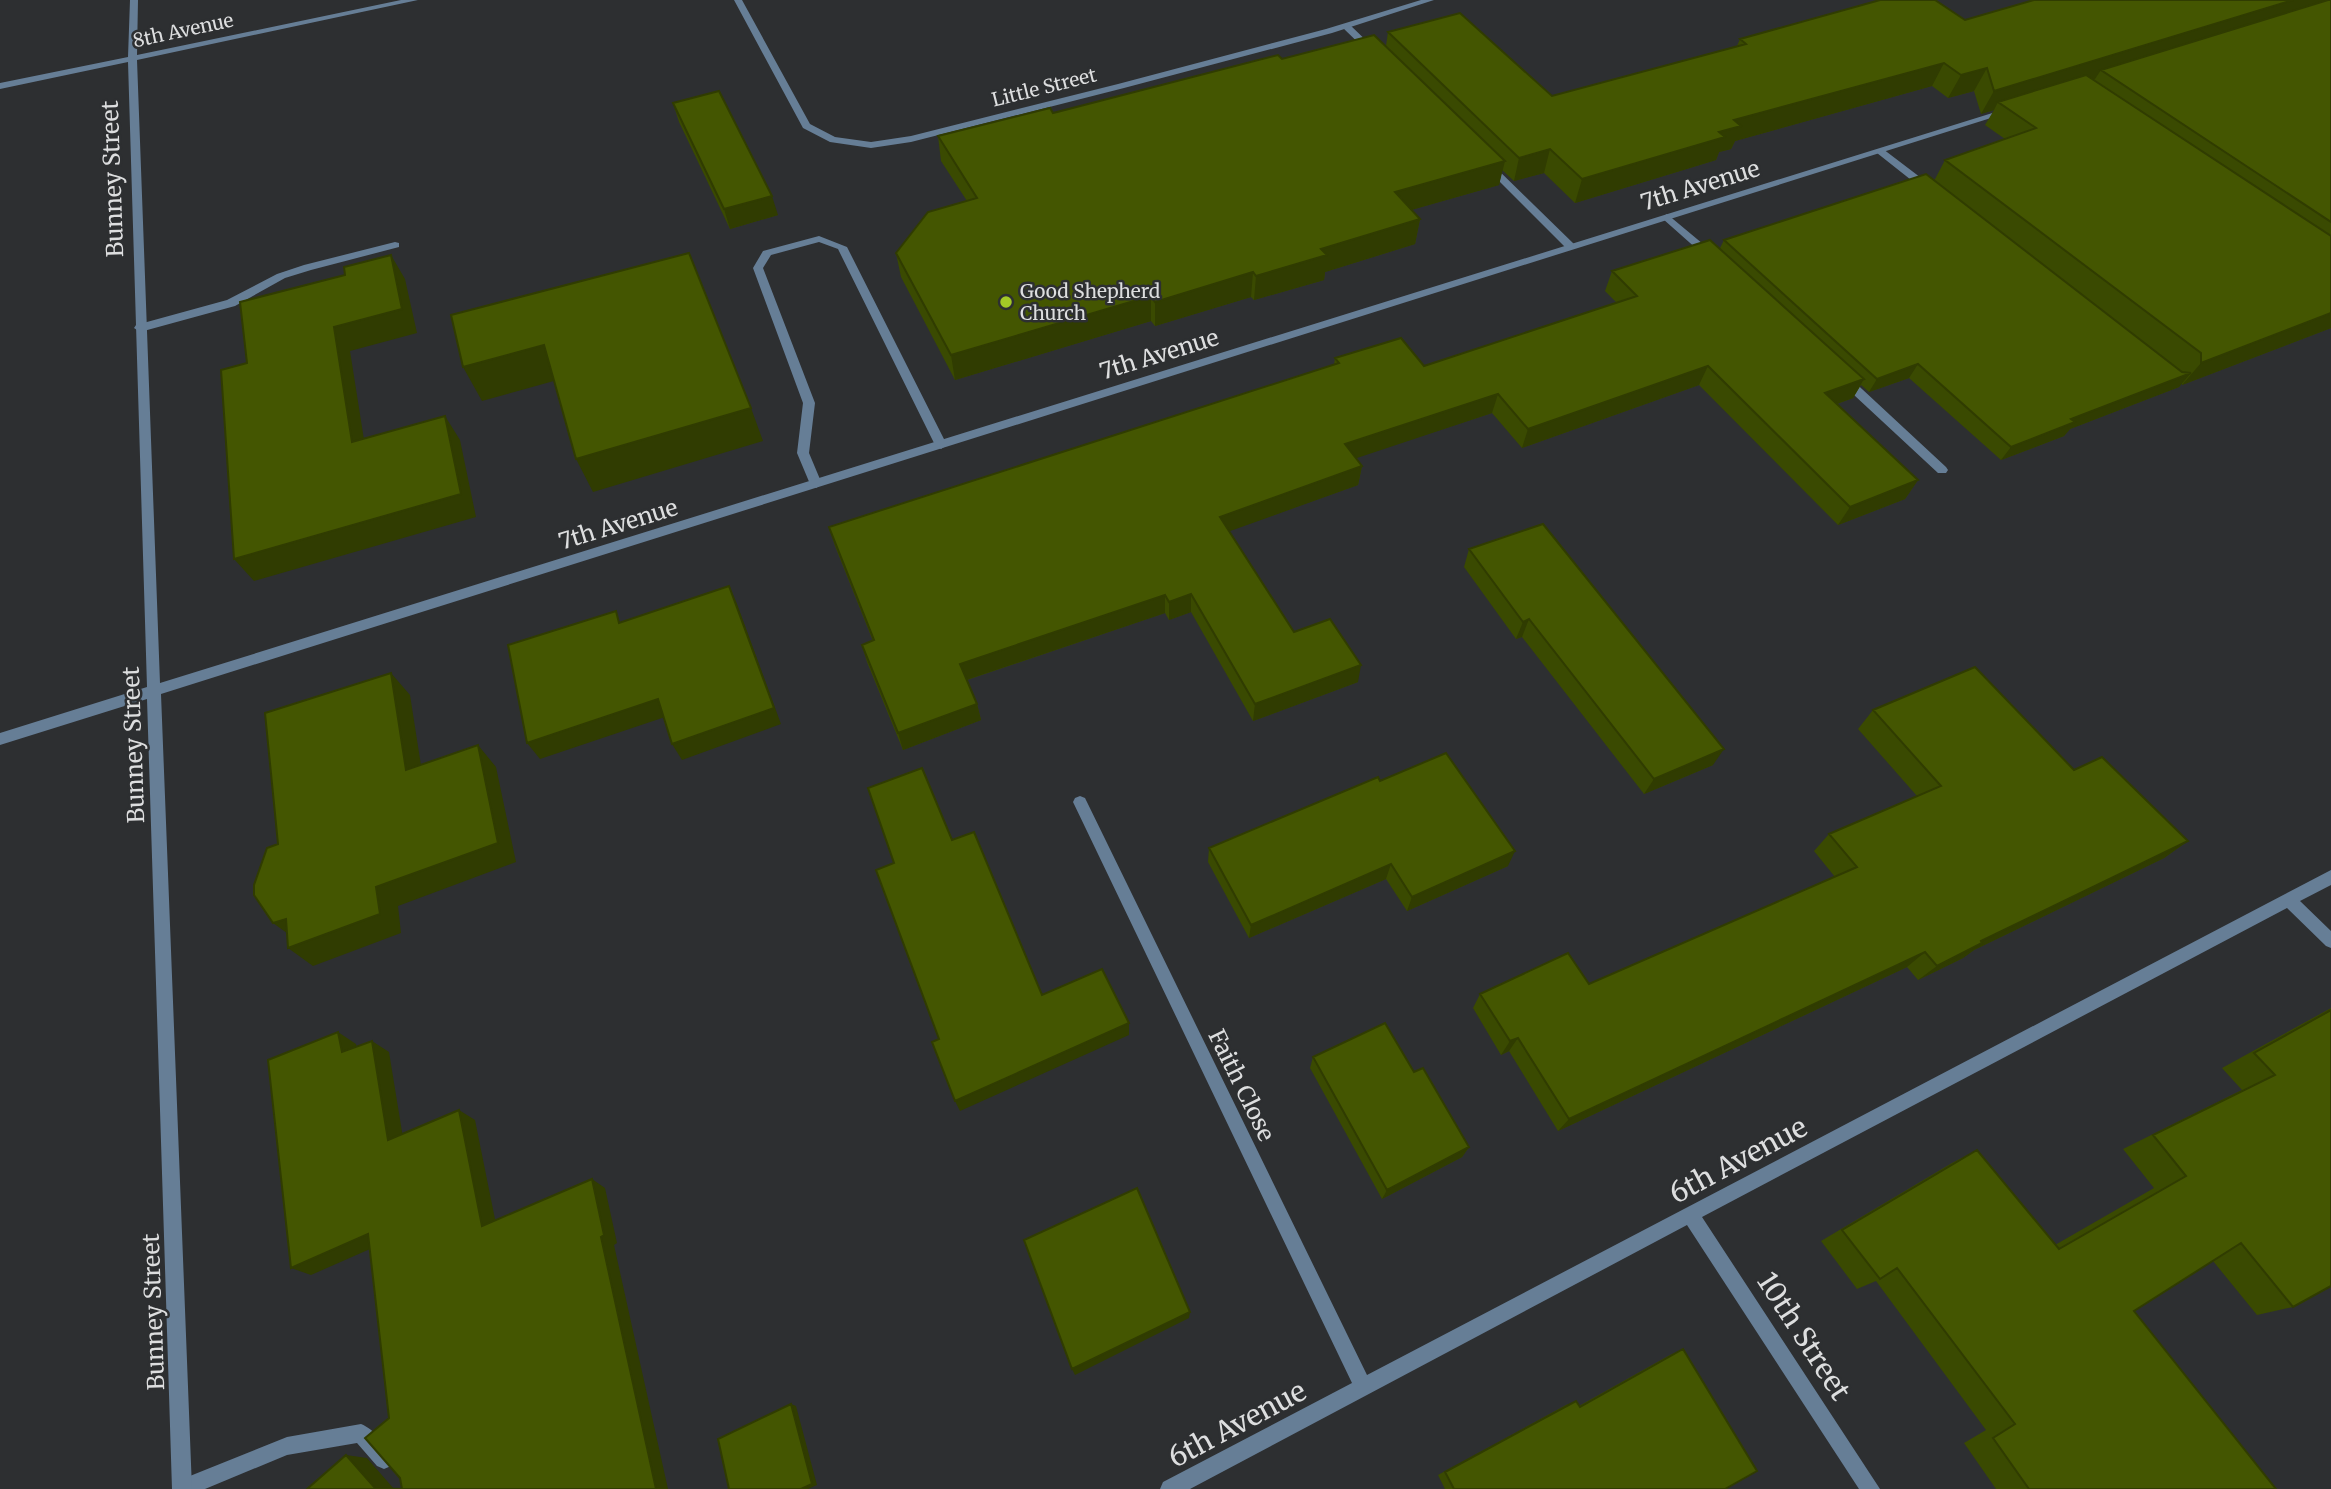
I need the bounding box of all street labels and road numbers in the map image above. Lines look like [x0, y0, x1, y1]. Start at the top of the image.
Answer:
street label: 8th Avenue [130, 8, 236, 52]
street label: Little Street [989, 62, 1099, 112]
street label: Bunney Street [95, 100, 129, 258]
street label: 7th Avenue [1637, 153, 1763, 217]
street label: 7th Avenue [1096, 322, 1222, 386]
street label: 7th Avenue [555, 492, 681, 556]
street label: Bunney Street [116, 666, 150, 824]
street label: Faith Close [1202, 1024, 1282, 1146]
street label: 6th Avenue [1663, 1109, 1813, 1211]
street label: Bunney Street [136, 1233, 170, 1391]
street label: 10th Street [1749, 1265, 1859, 1407]
street label: 6th Avenue [1162, 1373, 1312, 1475]

